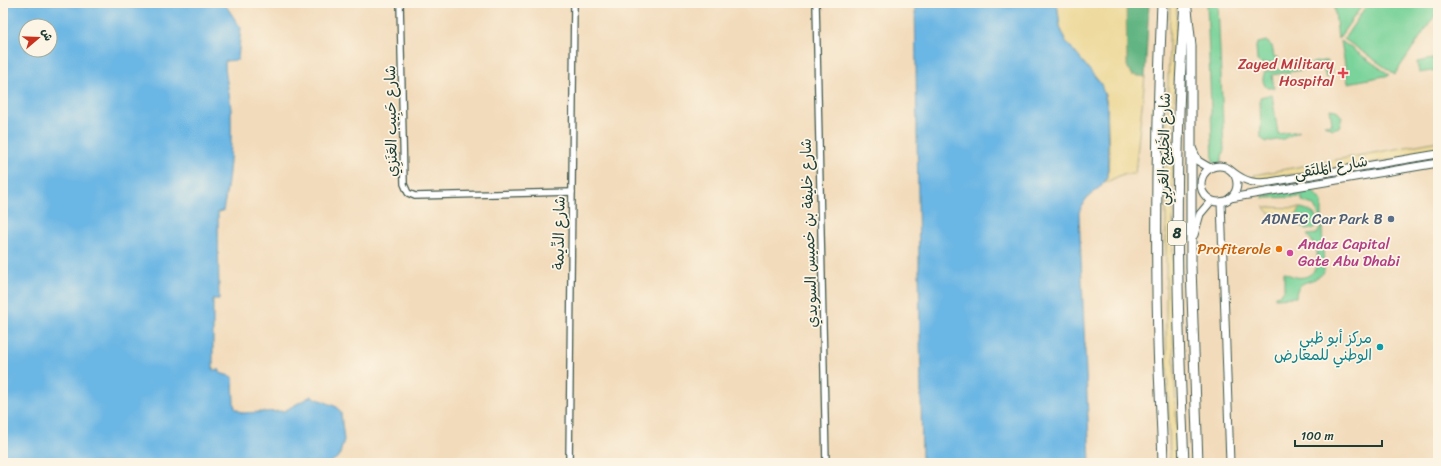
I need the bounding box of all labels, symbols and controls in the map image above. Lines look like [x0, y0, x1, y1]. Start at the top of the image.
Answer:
north arrow [18, 18, 58, 58]
text: ش [36, 26, 58, 44]
place label: Zayed Military Hospital [1238, 51, 1335, 94]
street label: شارع حَبِيب العَنَزِي [377, 65, 405, 177]
marker: Zayed Military Hospital [1337, 67, 1349, 79]
street label: شارع الخَلِيج العَربِي [1150, 92, 1178, 206]
street label: شارع خليفة بن خميس السويدي [793, 138, 825, 328]
street label: شارع المُلتَقى [1292, 148, 1370, 186]
street label: شارع الدِّيمة [545, 196, 573, 270]
place label: ADNEC Car Park B [1261, 206, 1383, 232]
marker: ADNEC Car Park B [1386, 214, 1396, 224]
road number: 8 [1168, 221, 1186, 245]
place label: Andaz Capital Gate Abu Dhabi [1297, 231, 1400, 274]
place label: Profiterole [1197, 236, 1271, 262]
marker: Profiterole [1274, 244, 1284, 254]
marker: Andaz Capital Gate Abu Dhabi [1285, 248, 1295, 258]
place label: مركز أبو ظبي الوطني للمعارض [1274, 325, 1372, 368]
marker: مركز أبو ظبي الوطني للمعارض [1375, 342, 1385, 352]
scale bar [1295, 422, 1382, 448]
text: 100 m [1301, 425, 1334, 447]

